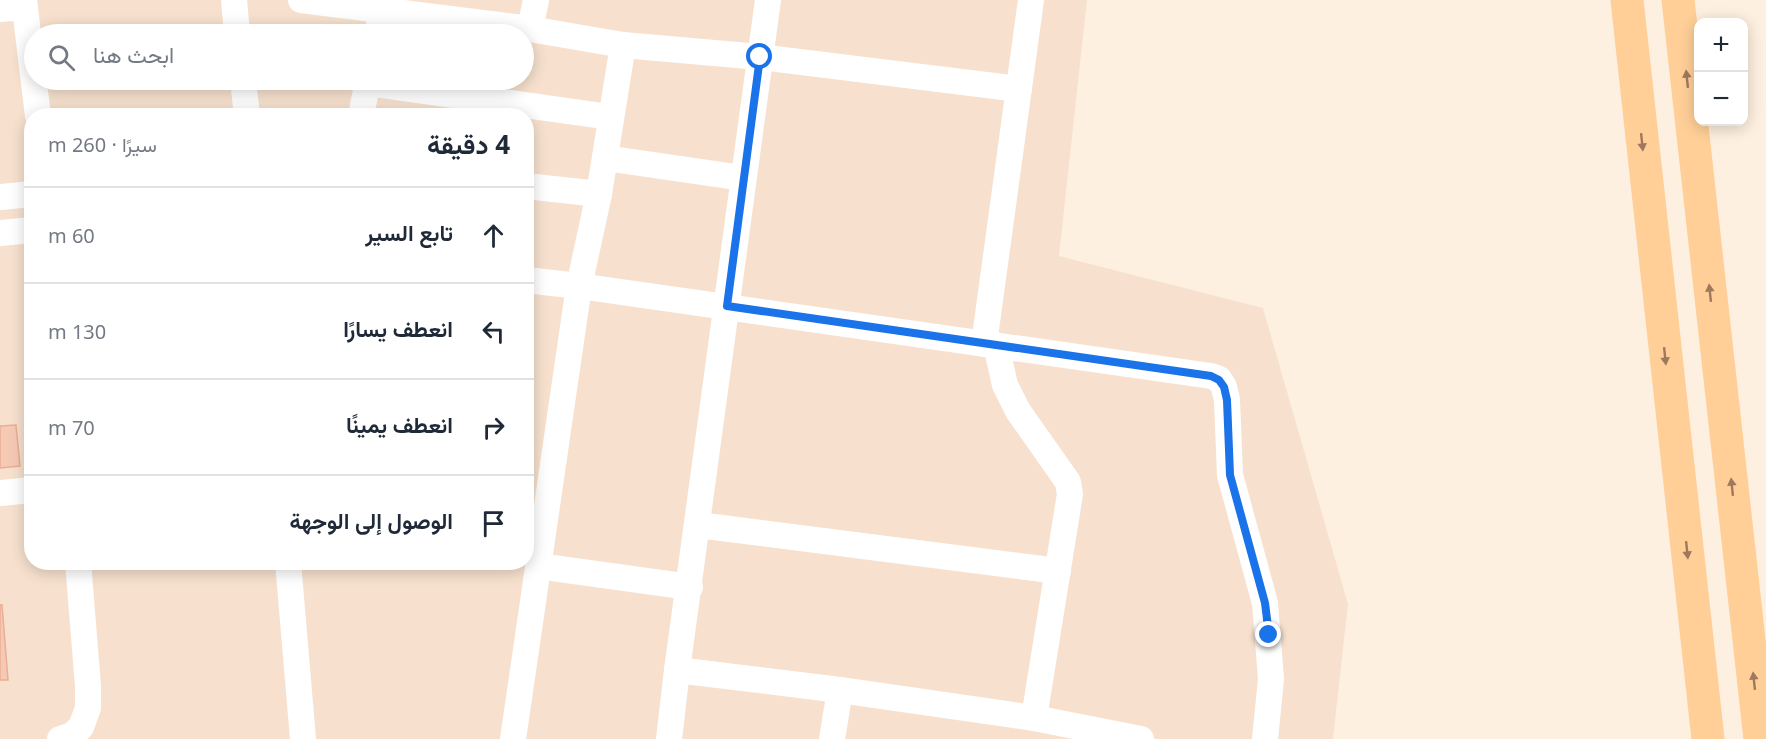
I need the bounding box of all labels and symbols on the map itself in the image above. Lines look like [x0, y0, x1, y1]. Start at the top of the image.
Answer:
route start [746, 43, 772, 69]
one-way arrow [1682, 69, 1691, 88]
one-way arrow [1637, 132, 1647, 151]
one-way arrow [1706, 284, 1715, 303]
one-way arrow [1661, 347, 1670, 366]
one-way arrow [1727, 477, 1737, 496]
one-way arrow [1682, 541, 1692, 560]
route end [1255, 621, 1281, 647]
one-way arrow [1749, 671, 1758, 690]

